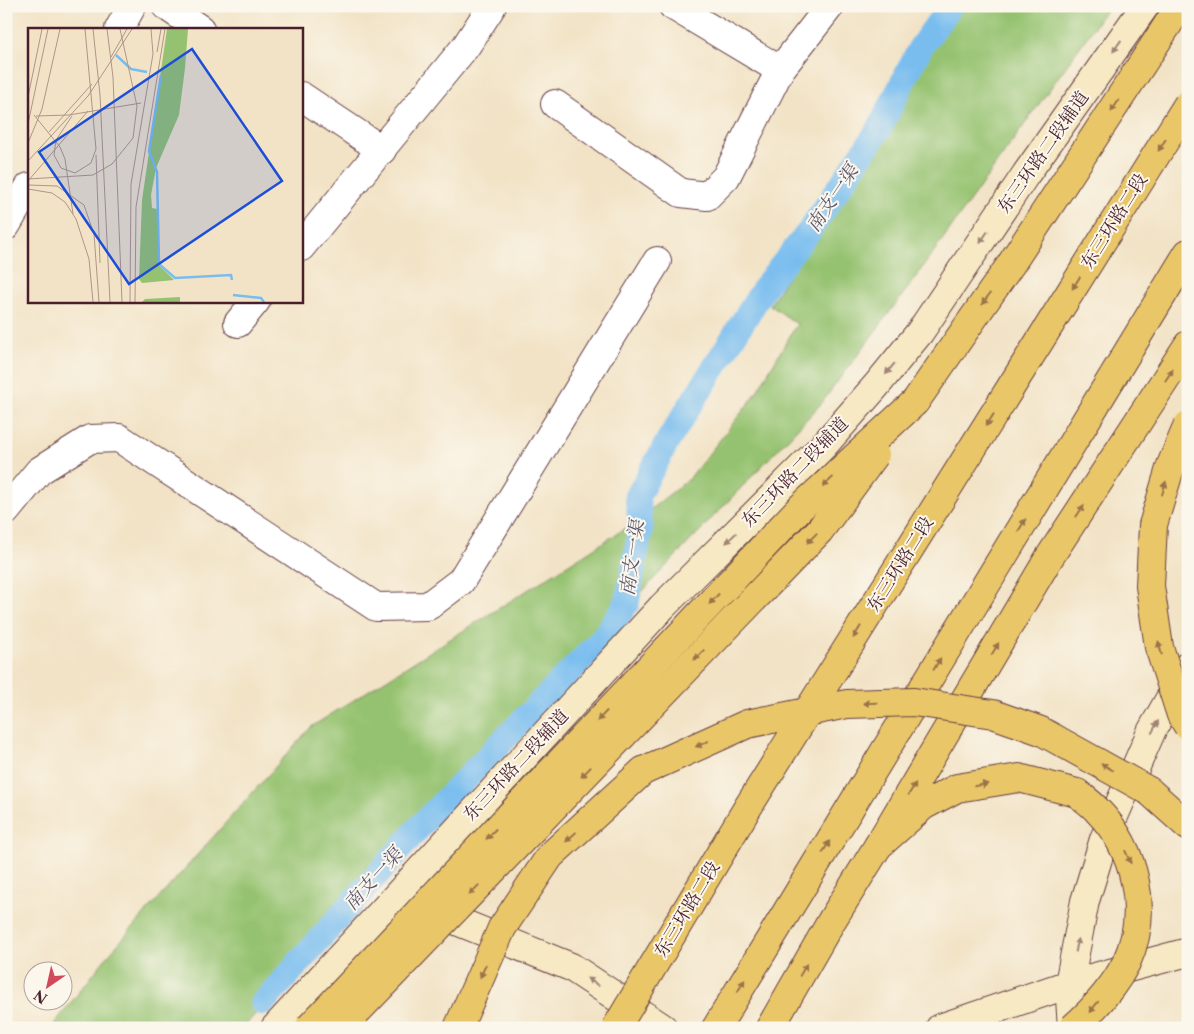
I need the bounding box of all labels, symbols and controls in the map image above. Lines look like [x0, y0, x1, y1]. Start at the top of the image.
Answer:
inset map [28, 28, 302, 302]
one-way arrow [1112, 39, 1122, 53]
street label: 东三环路二段辅道 [993, 87, 1093, 217]
one-way arrow [1110, 99, 1119, 112]
one-way arrow [1157, 138, 1167, 151]
water label: 南支一渠 [801, 158, 864, 236]
street label: 东三环路二段 [1076, 169, 1152, 273]
one-way arrow [979, 230, 989, 244]
one-way arrow [1071, 276, 1080, 289]
one-way arrow [981, 293, 991, 306]
one-way arrow [884, 362, 895, 375]
one-way arrow [1164, 368, 1174, 381]
street label: 东三环路二段辅道 [737, 413, 853, 531]
one-way arrow [985, 414, 994, 427]
one-way arrow [822, 476, 834, 488]
one-way arrow [1161, 480, 1169, 495]
one-way arrow [1075, 504, 1085, 517]
street label: 东三环路二段 [862, 512, 938, 616]
water label: 南支一渠 [615, 516, 649, 597]
one-way arrow [1017, 518, 1026, 531]
one-way arrow [725, 532, 737, 544]
one-way arrow [806, 532, 818, 544]
one-way arrow [708, 592, 720, 604]
one-way arrow [852, 626, 862, 639]
one-way arrow [1155, 640, 1163, 655]
one-way arrow [991, 643, 1000, 656]
one-way arrow [693, 649, 705, 661]
one-way arrow [933, 657, 942, 670]
one-way arrow [862, 699, 878, 707]
street label: 东三环路二段辅道 [459, 705, 573, 825]
one-way arrow [596, 710, 608, 722]
one-way arrow [1151, 720, 1159, 734]
one-way arrow [695, 740, 709, 748]
one-way arrow [1100, 763, 1115, 771]
one-way arrow [580, 766, 592, 778]
one-way arrow [973, 780, 989, 788]
one-way arrow [908, 781, 916, 796]
one-way arrow [485, 828, 497, 840]
one-way arrow [565, 831, 578, 842]
water label: 南支一渠 [339, 841, 409, 915]
one-way arrow [821, 841, 830, 854]
one-way arrow [1124, 850, 1132, 864]
street label: 东三环路二段 [650, 857, 724, 961]
one-way arrow [468, 883, 480, 895]
one-way arrow [1073, 936, 1081, 952]
north arrow [22, 962, 72, 1012]
one-way arrow [799, 963, 807, 978]
one-way arrow [478, 964, 486, 978]
one-way arrow [586, 977, 599, 986]
one-way arrow [737, 980, 746, 993]
text: N [31, 986, 51, 1008]
one-way arrow [1089, 1000, 1100, 1013]

